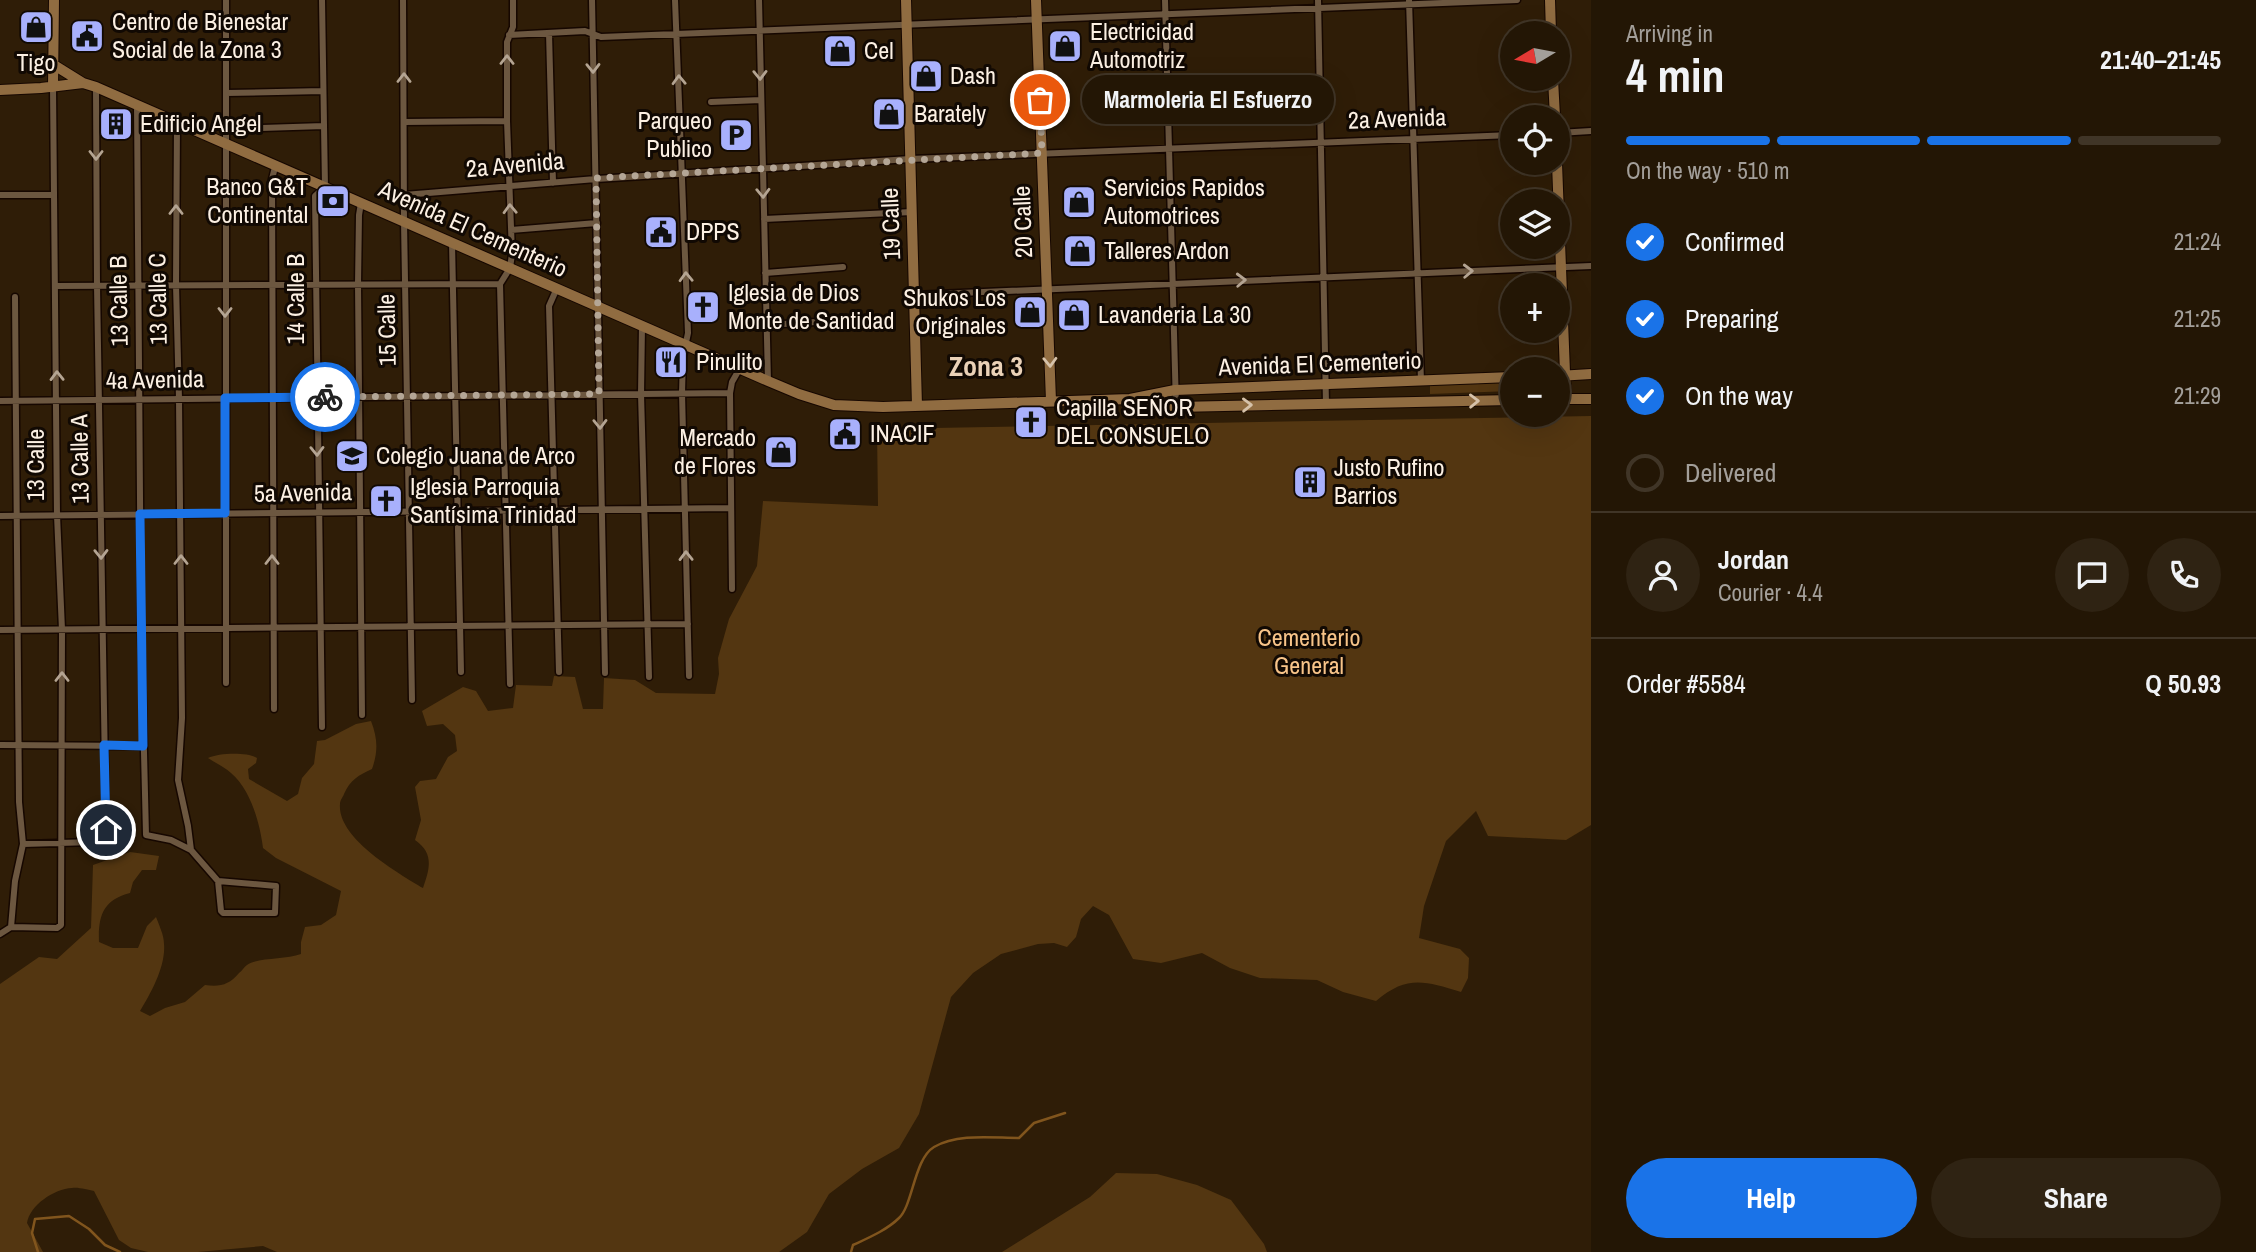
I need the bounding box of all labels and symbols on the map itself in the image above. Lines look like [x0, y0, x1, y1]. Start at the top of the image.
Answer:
place label: Centro de Bienestar Social de la Zona 3 [112, 5, 289, 65]
shop icon: Tigo [17, 8, 55, 46]
place label: Electricidad Automotriz [1089, 15, 1194, 75]
public building icon: Centro de Bienestar Social de la Zona 3 [68, 17, 106, 55]
north arrow [1500, 21, 1570, 91]
shop icon: Electricidad Automotriz [1046, 27, 1084, 65]
shop icon: Cel [821, 32, 859, 70]
place label: Cel [864, 34, 894, 66]
place label: Tigo [17, 46, 55, 78]
one-way arrow [499, 54, 515, 64]
shop icon: Dash [907, 57, 945, 95]
place label: Dash [950, 59, 996, 91]
one-way arrow [586, 63, 601, 74]
one-way arrow [752, 70, 768, 80]
pin [1010, 70, 1070, 130]
one-way arrow [396, 72, 412, 83]
one-way arrow [671, 75, 686, 86]
callout: Marmoleria El Esfuerzo [1082, 76, 1334, 124]
shop icon: Barately [870, 95, 908, 133]
place label: Barately [914, 97, 986, 129]
street label: 2a Avenida [1347, 100, 1447, 136]
place label: Parqueo Publico [638, 104, 712, 164]
building icon: Edificio Angel [97, 105, 135, 143]
place label: Edificio Angel [140, 107, 261, 139]
parking icon: Parqueo Publico [717, 116, 755, 154]
street label: 2a Avenida [465, 144, 565, 184]
one-way arrow [88, 151, 104, 161]
place label: Banco G&T Continental [206, 170, 308, 230]
place label: Servicios Rapidos Automotrices [1103, 171, 1265, 231]
street label: Avenida El Cementerio [373, 172, 573, 284]
bank icon: Banco G&T Continental [314, 182, 352, 220]
shop icon: Servicios Rapidos Automotrices [1060, 183, 1098, 221]
street label: 20 Calle [1005, 185, 1039, 259]
street label: 19 Calle [873, 187, 907, 261]
one-way arrow [756, 188, 771, 199]
one-way arrow [503, 203, 518, 214]
one-way arrow [168, 204, 184, 215]
public building icon: DPPS [642, 213, 680, 251]
place label: DPPS [686, 215, 740, 247]
shop icon: Talleres Ardon [1061, 232, 1099, 270]
place label: Talleres Ardon [1104, 234, 1229, 266]
street label: 13 Calle C [140, 253, 174, 345]
street label: 14 Calle B [279, 254, 311, 344]
street label: 13 Calle B [101, 255, 135, 347]
one-way arrow [1463, 264, 1474, 279]
one-way arrow [679, 272, 694, 283]
one-way arrow [1236, 273, 1247, 288]
place label: Iglesia de Dios Monte de Santidad [728, 276, 894, 336]
place label: Shukos Los Originales [903, 281, 1006, 341]
church icon: Iglesia de Dios Monte de Santidad [684, 288, 722, 326]
shop icon: Shukos Los Originales [1011, 293, 1049, 331]
street label: 15 Calle [369, 294, 403, 366]
shop icon: Lavanderia La 30 [1055, 296, 1093, 334]
place label: Lavanderia La 30 [1098, 298, 1251, 330]
one-way arrow [217, 307, 233, 318]
restaurant icon: Pinulito [652, 343, 690, 381]
street label: Avenida El Cementerio [1217, 343, 1422, 383]
place label: Pinulito [696, 345, 763, 377]
district label: Zona 3 [949, 347, 1023, 385]
one-way arrow [1042, 357, 1057, 368]
street label: 4a Avenida [106, 362, 204, 396]
courier [290, 362, 360, 432]
one-way arrow [49, 370, 65, 381]
place label: Capilla SEÑOR DEL CONSUELO [1056, 391, 1209, 451]
one-way arrow [1469, 393, 1480, 409]
one-way arrow [1241, 398, 1252, 413]
church icon: Capilla SEÑOR DEL CONSUELO [1012, 403, 1050, 441]
street label: 13 Calle A [62, 413, 96, 504]
public building icon: INACIF [826, 415, 864, 453]
place label: INACIF [870, 417, 935, 449]
one-way arrow [592, 419, 607, 430]
place label: Mercado de Flores [674, 421, 756, 481]
street label: 13 Calle [19, 429, 51, 501]
shop icon: Mercado de Flores [762, 433, 800, 471]
school or university icon: Colegio Juana de Arco [333, 437, 371, 475]
place label: Colegio Juana de Arco [376, 439, 575, 471]
one-way arrow [309, 446, 325, 456]
place label: Justo Rufino Barrios [1334, 451, 1445, 511]
building icon: Justo Rufino Barrios [1291, 463, 1329, 501]
place label: Iglesia Parroquia Santísima Trinidad [410, 470, 576, 530]
street label: 5a Avenida [254, 475, 352, 509]
church icon: Iglesia Parroquia Santísima Trinidad [367, 482, 405, 520]
one-way arrow [93, 550, 109, 560]
one-way arrow [679, 550, 694, 561]
one-way arrow [173, 554, 189, 565]
one-way arrow [265, 554, 280, 565]
park label: Cementerio General [1258, 621, 1360, 681]
one-way arrow [54, 671, 70, 681]
pin [76, 800, 136, 860]

